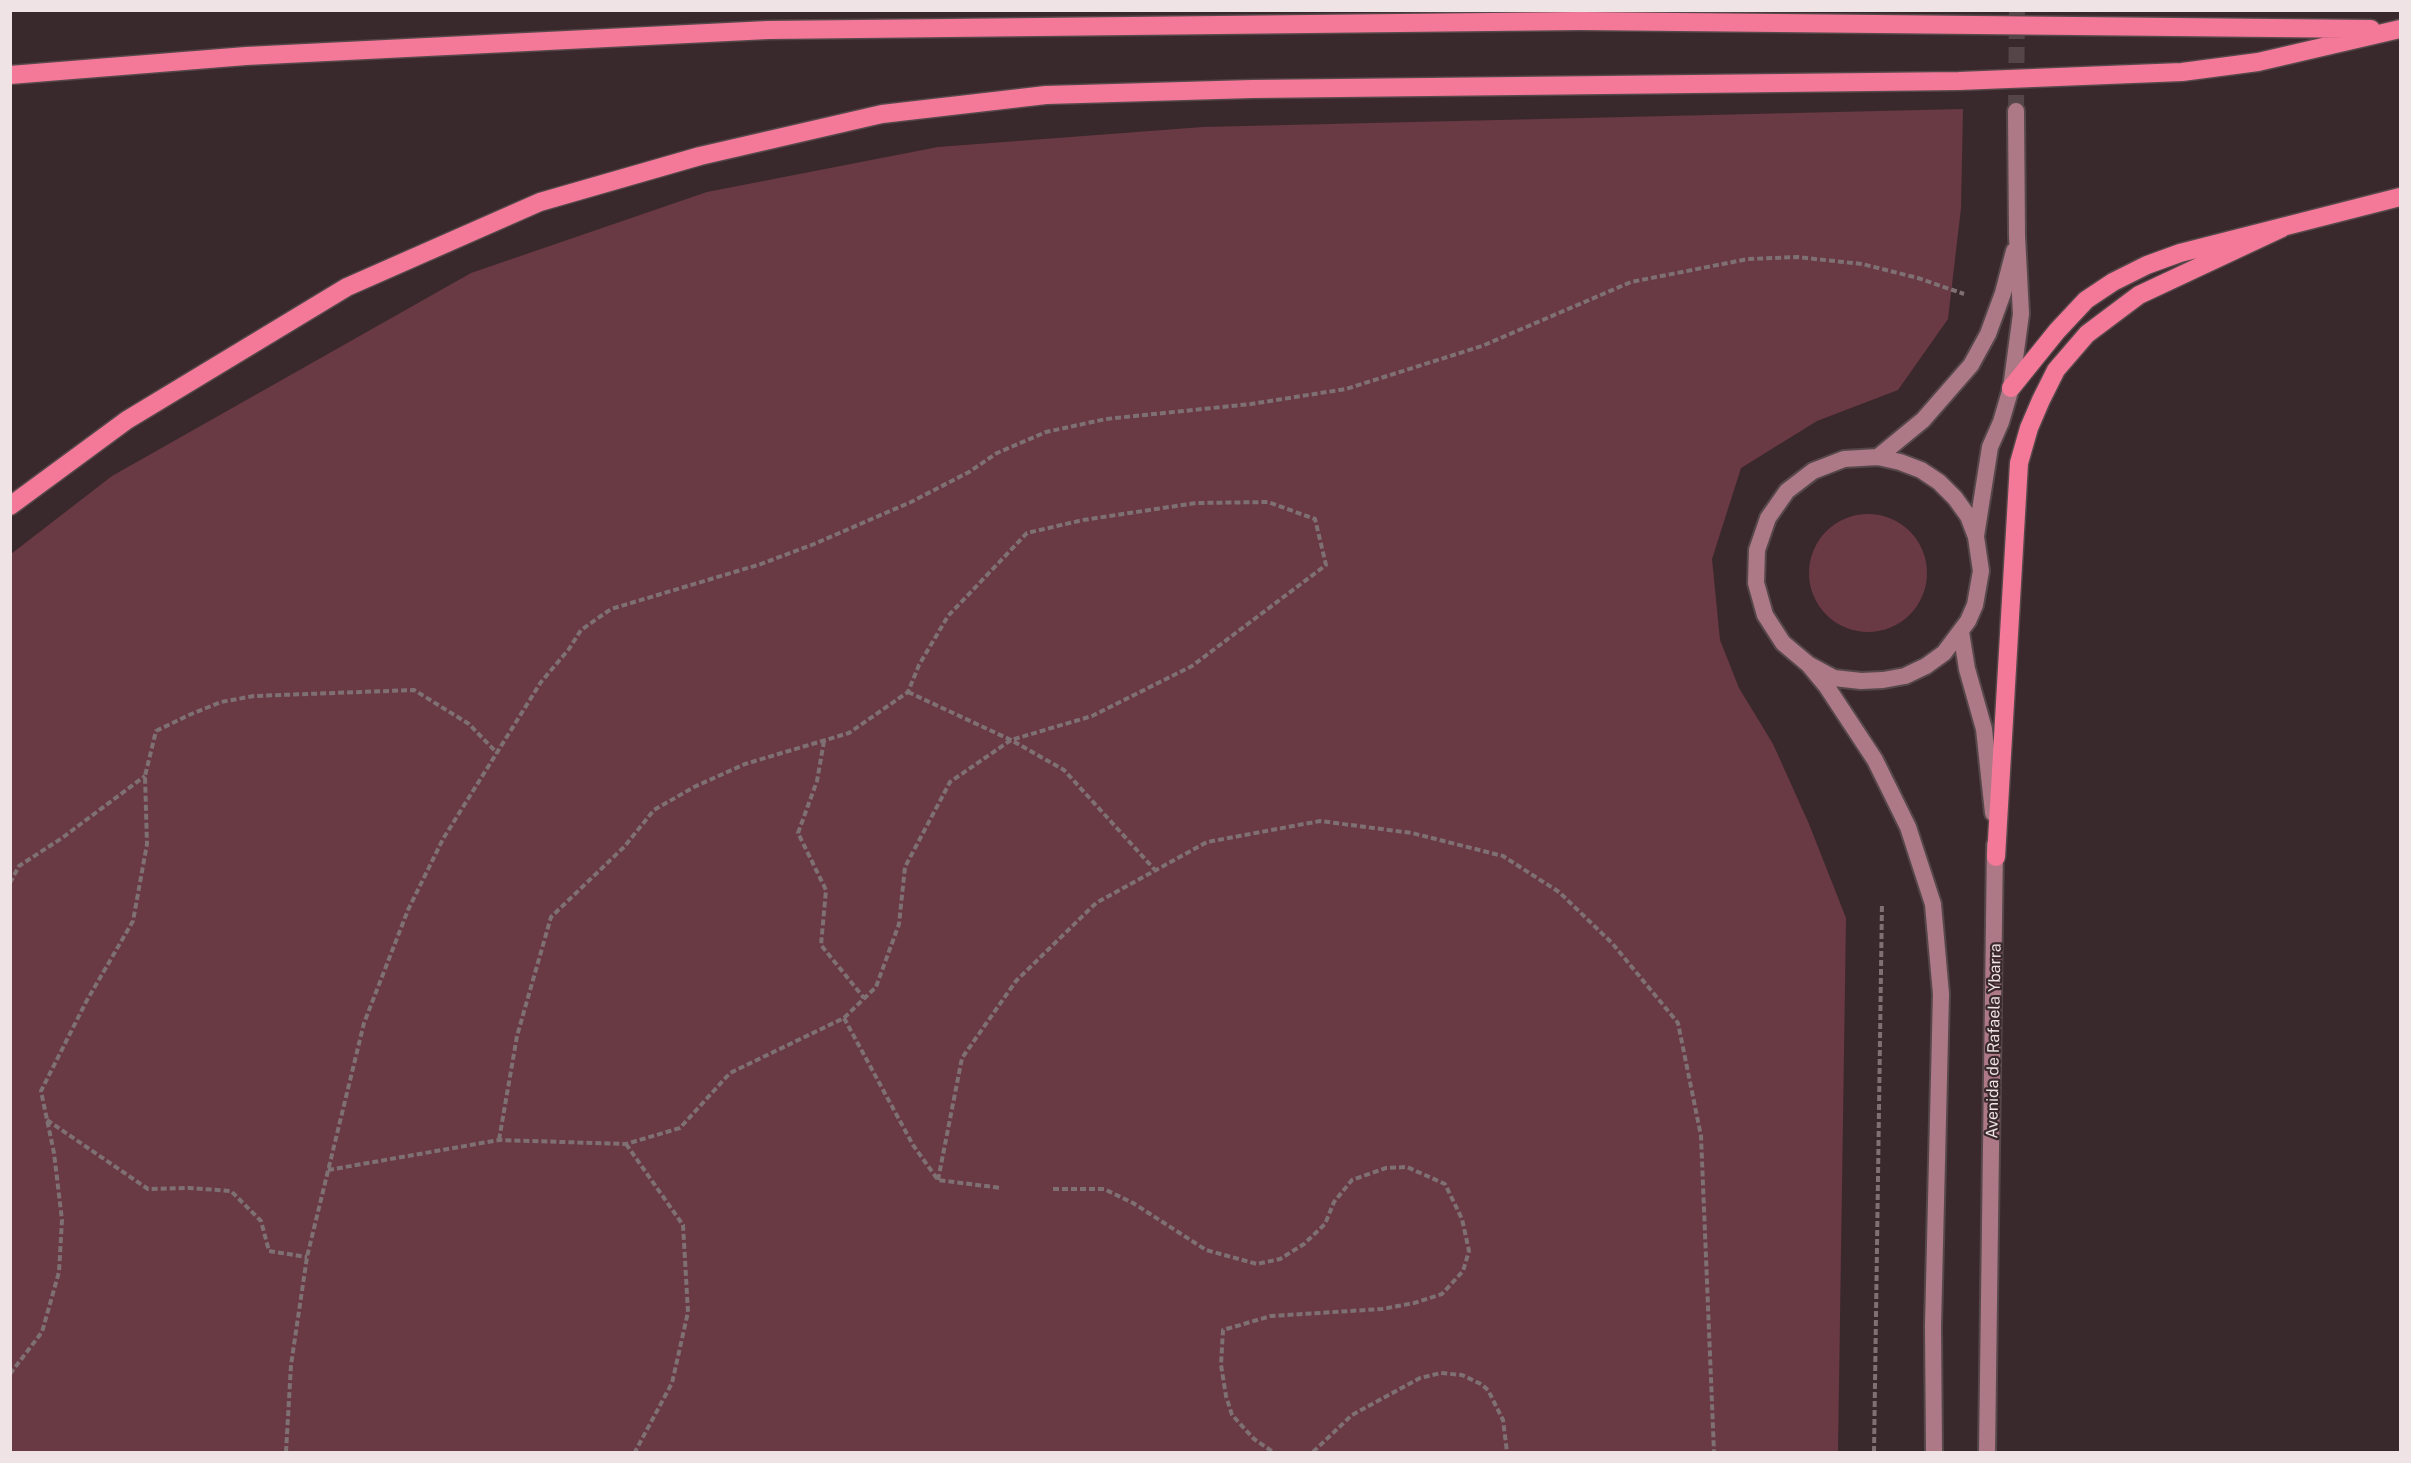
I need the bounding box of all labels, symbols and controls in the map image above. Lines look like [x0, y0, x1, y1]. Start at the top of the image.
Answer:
street label: Avenida de Rafaela Ybarra [1983, 943, 2005, 1139]

